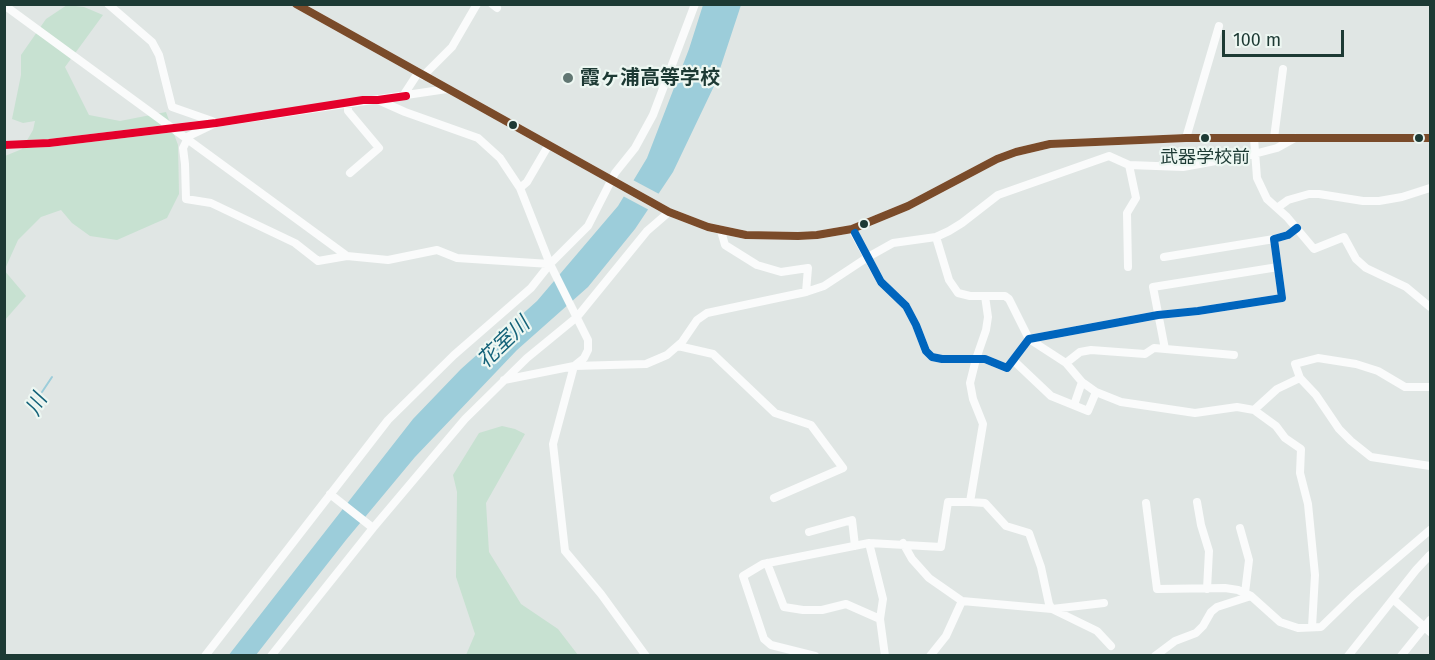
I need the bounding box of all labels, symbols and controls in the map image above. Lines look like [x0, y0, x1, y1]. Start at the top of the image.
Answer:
scale bar [1225, 18, 1346, 56]
text: 100 m [1233, 29, 1281, 51]
place label: 霞ヶ浦高等学校 [580, 66, 720, 90]
marker: 霞ヶ浦高等学校 [561, 71, 575, 85]
unlabelled marker [507, 119, 519, 131]
marker: 武器学校前 [1199, 132, 1211, 144]
unlabelled marker [1413, 132, 1425, 144]
place label: 武器学校前 [1160, 147, 1250, 169]
unlabelled marker [858, 218, 870, 230]
water label: 花室川 [473, 312, 535, 374]
water label: 川 [21, 390, 53, 420]

